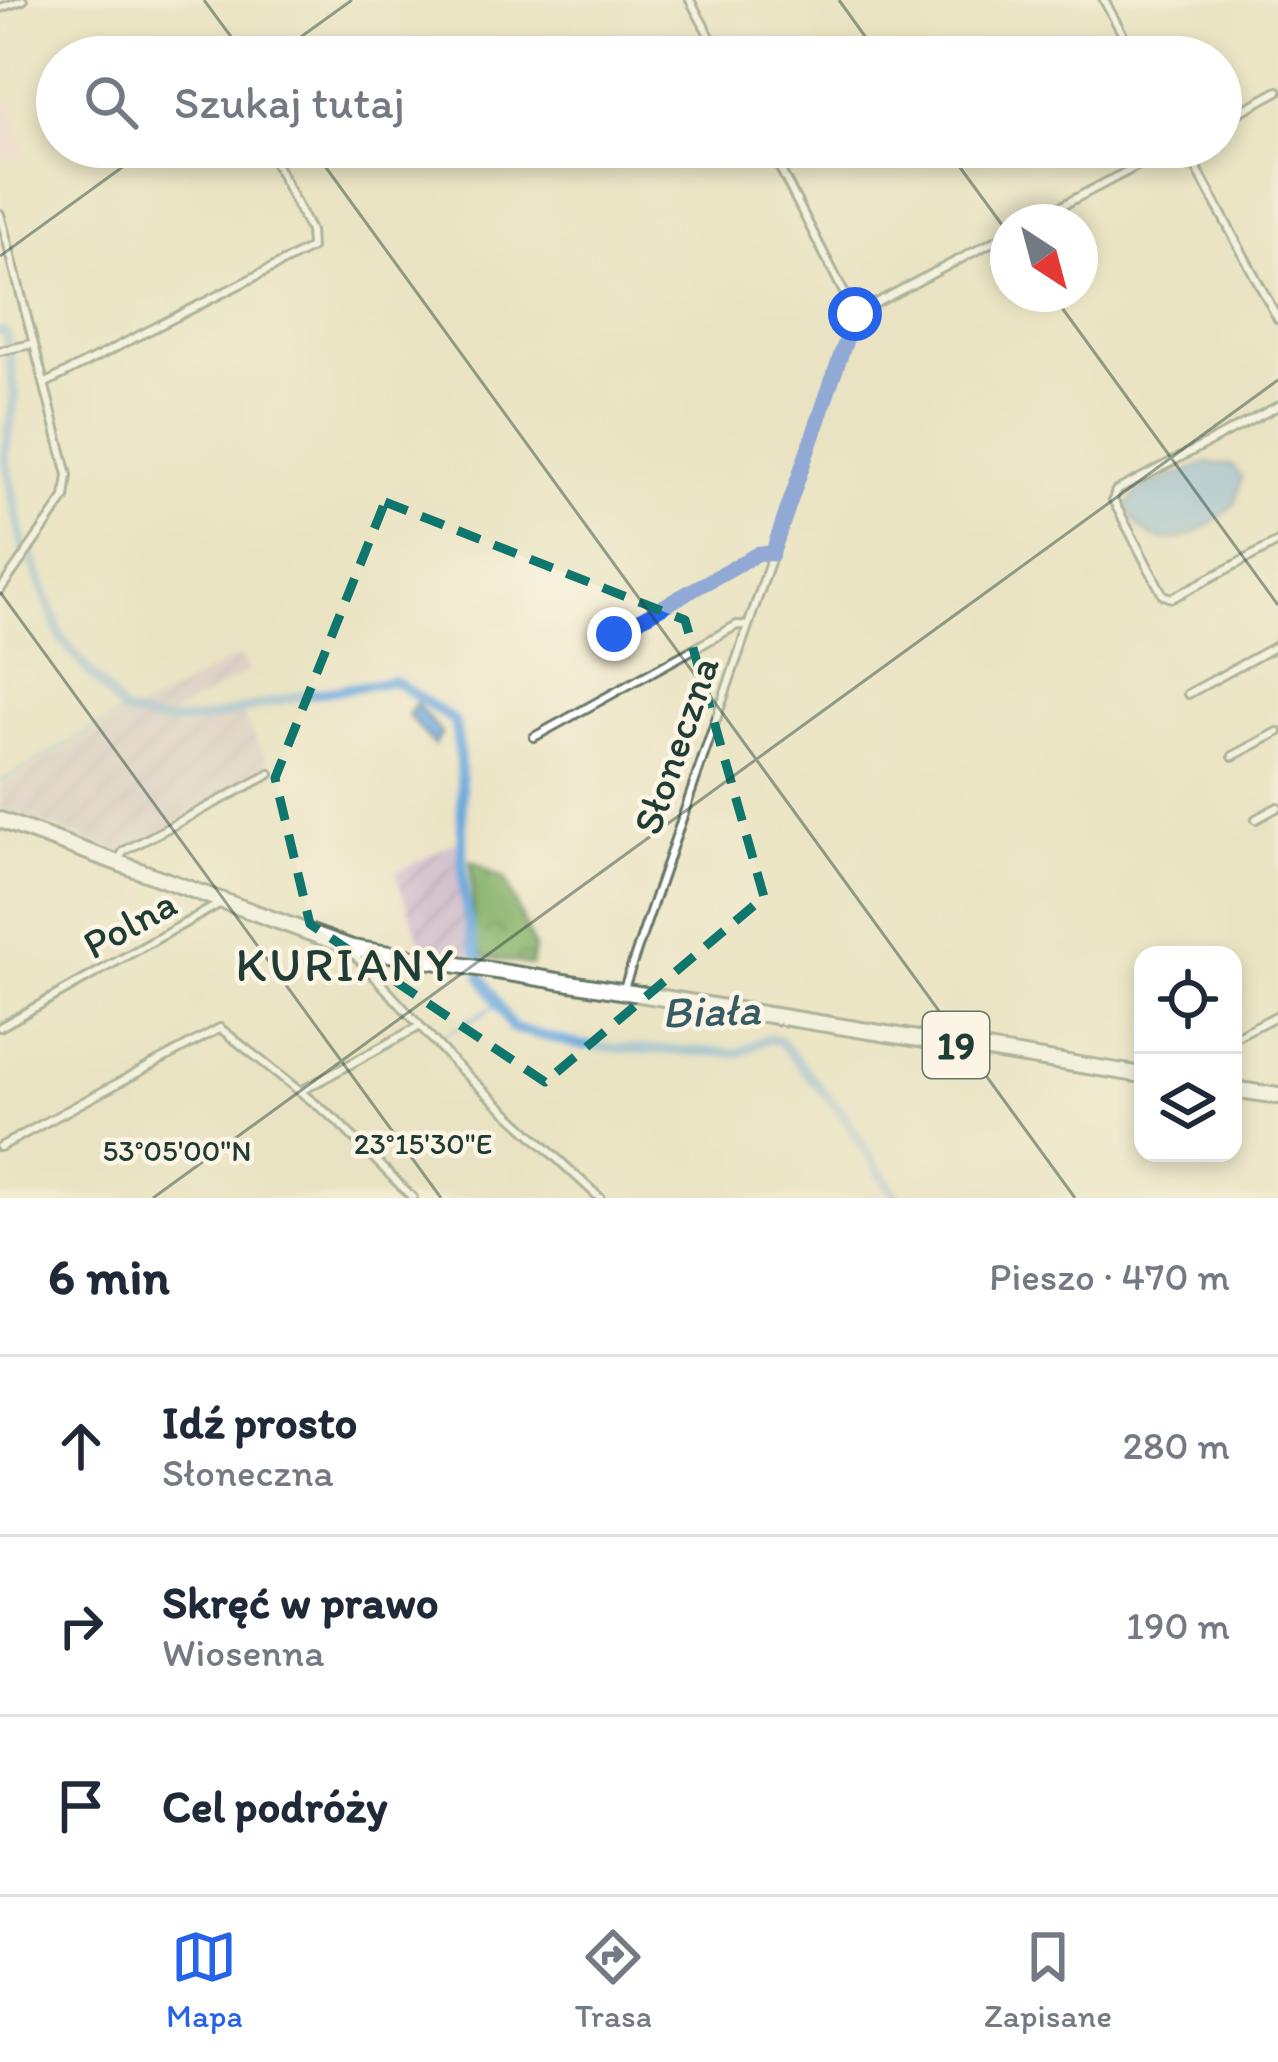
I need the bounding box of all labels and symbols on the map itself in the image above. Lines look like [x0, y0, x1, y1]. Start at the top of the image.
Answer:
north arrow [990, 204, 1098, 312]
route start [828, 287, 882, 341]
route end [587, 607, 641, 661]
street label: Słoneczna [621, 649, 730, 841]
street label: Polna [74, 877, 185, 970]
district label: KURIANY [236, 935, 456, 993]
water label: Biała [661, 981, 762, 1039]
road number: 19 [923, 1012, 989, 1078]
text: 23°15'30"E [354, 1125, 492, 1162]
text: 53°05'00"N [103, 1132, 251, 1169]

